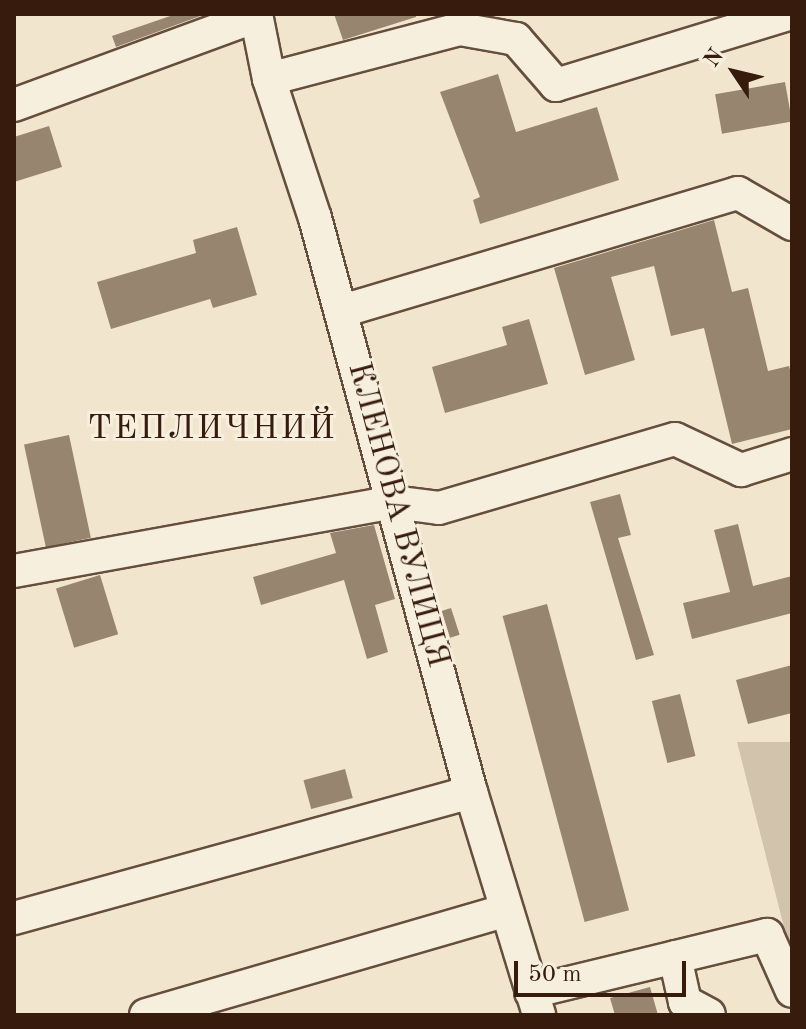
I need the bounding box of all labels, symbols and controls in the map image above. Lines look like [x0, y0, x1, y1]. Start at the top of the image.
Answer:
north arrow [694, 32, 774, 112]
text: N [701, 45, 728, 71]
street label: КЛЕНОВА ВУЛИЦЯ [338, 358, 456, 672]
district label: ТЕПЛИЧНИЙ [87, 410, 337, 450]
scale bar [518, 945, 690, 995]
text: 50 m [528, 963, 582, 987]

